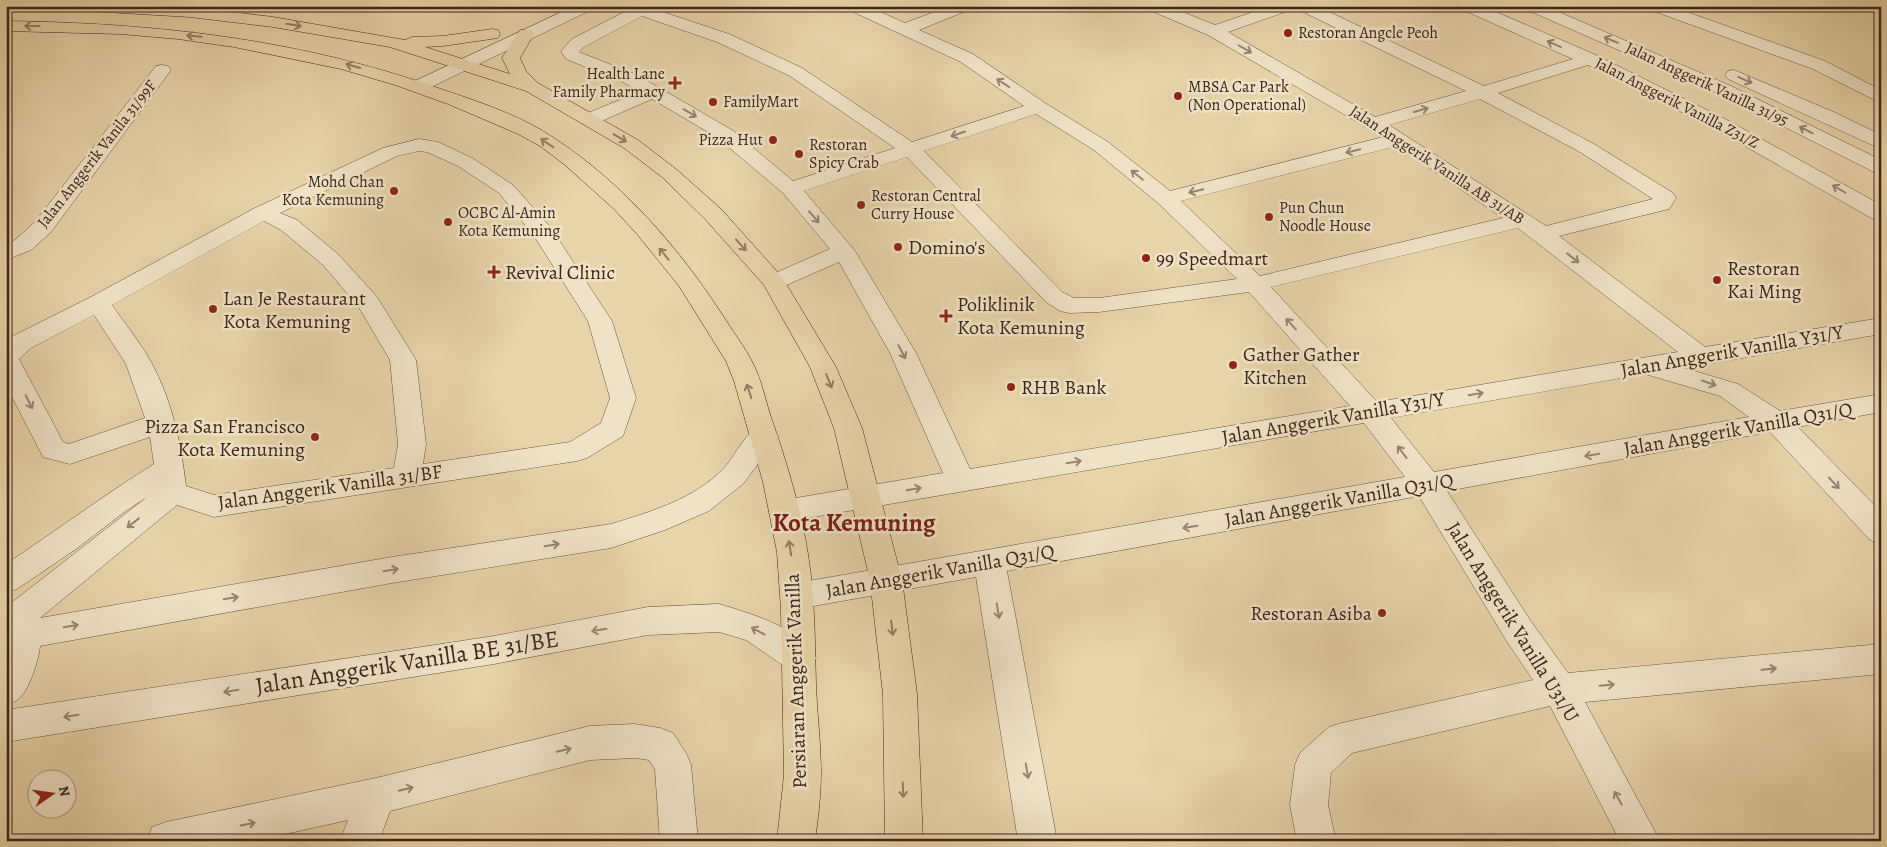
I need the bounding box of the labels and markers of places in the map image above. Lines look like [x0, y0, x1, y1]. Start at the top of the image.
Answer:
place label: Restoran Angcle Peoh [1298, 22, 1439, 44]
marker: Restoran Angcle Peoh [1282, 27, 1294, 39]
place label: Health Lane Family Pharmacy [552, 63, 666, 103]
place label: MBSA Car Park (Non Operational) [1188, 76, 1306, 116]
marker: Health Lane Family Pharmacy [669, 77, 681, 89]
marker: MBSA Car Park (Non Operational) [1172, 90, 1184, 102]
place label: FamilyMart [723, 91, 799, 113]
marker: FamilyMart [707, 96, 719, 108]
place label: Pizza Hut [698, 129, 763, 151]
marker: Pizza Hut [767, 134, 779, 146]
place label: Restoran Spicy Crab [809, 134, 879, 174]
marker: Restoran Spicy Crab [793, 148, 805, 160]
place label: Mohd Chan Kota Kemuning [282, 171, 384, 211]
marker: Mohd Chan Kota Kemuning [388, 185, 400, 197]
place label: Restoran Central Curry House [871, 185, 981, 225]
place label: Pun Chun Noodle House [1279, 197, 1371, 237]
marker: Restoran Central Curry House [855, 199, 867, 211]
place label: OCBC Al-Amin Kota Kemuning [458, 202, 560, 242]
marker: Pun Chun Noodle House [1263, 211, 1275, 223]
marker: OCBC Al-Amin Kota Kemuning [442, 216, 454, 228]
place label: Domino's [908, 234, 986, 261]
marker: Domino's [892, 241, 904, 253]
place label: 99 Speedmart [1156, 245, 1269, 272]
marker: 99 Speedmart [1140, 252, 1152, 264]
place label: Restoran Kai Ming [1727, 255, 1802, 305]
place label: Revival Clinic [505, 259, 615, 286]
marker: Revival Clinic [487, 265, 501, 279]
marker: Restoran Kai Ming [1711, 274, 1723, 286]
place label: Lan Je Restaurant Kota Kemuning [223, 285, 366, 335]
place label: Poliklinik Kota Kemuning [957, 291, 1085, 341]
marker: Lan Je Restaurant Kota Kemuning [207, 303, 219, 315]
marker: Poliklinik Kota Kemuning [939, 309, 953, 323]
place label: Gather Gather Kitchen [1243, 341, 1360, 391]
marker: Gather Gather Kitchen [1227, 359, 1239, 371]
place label: RHB Bank [1021, 374, 1106, 401]
marker: RHB Bank [1005, 381, 1017, 393]
place label: Pizza San Francisco Kota Kemuning [145, 413, 305, 463]
marker: Pizza San Francisco Kota Kemuning [309, 431, 321, 443]
place label: Restoran Asiba [1250, 600, 1373, 627]
marker: Restoran Asiba [1376, 607, 1388, 619]

